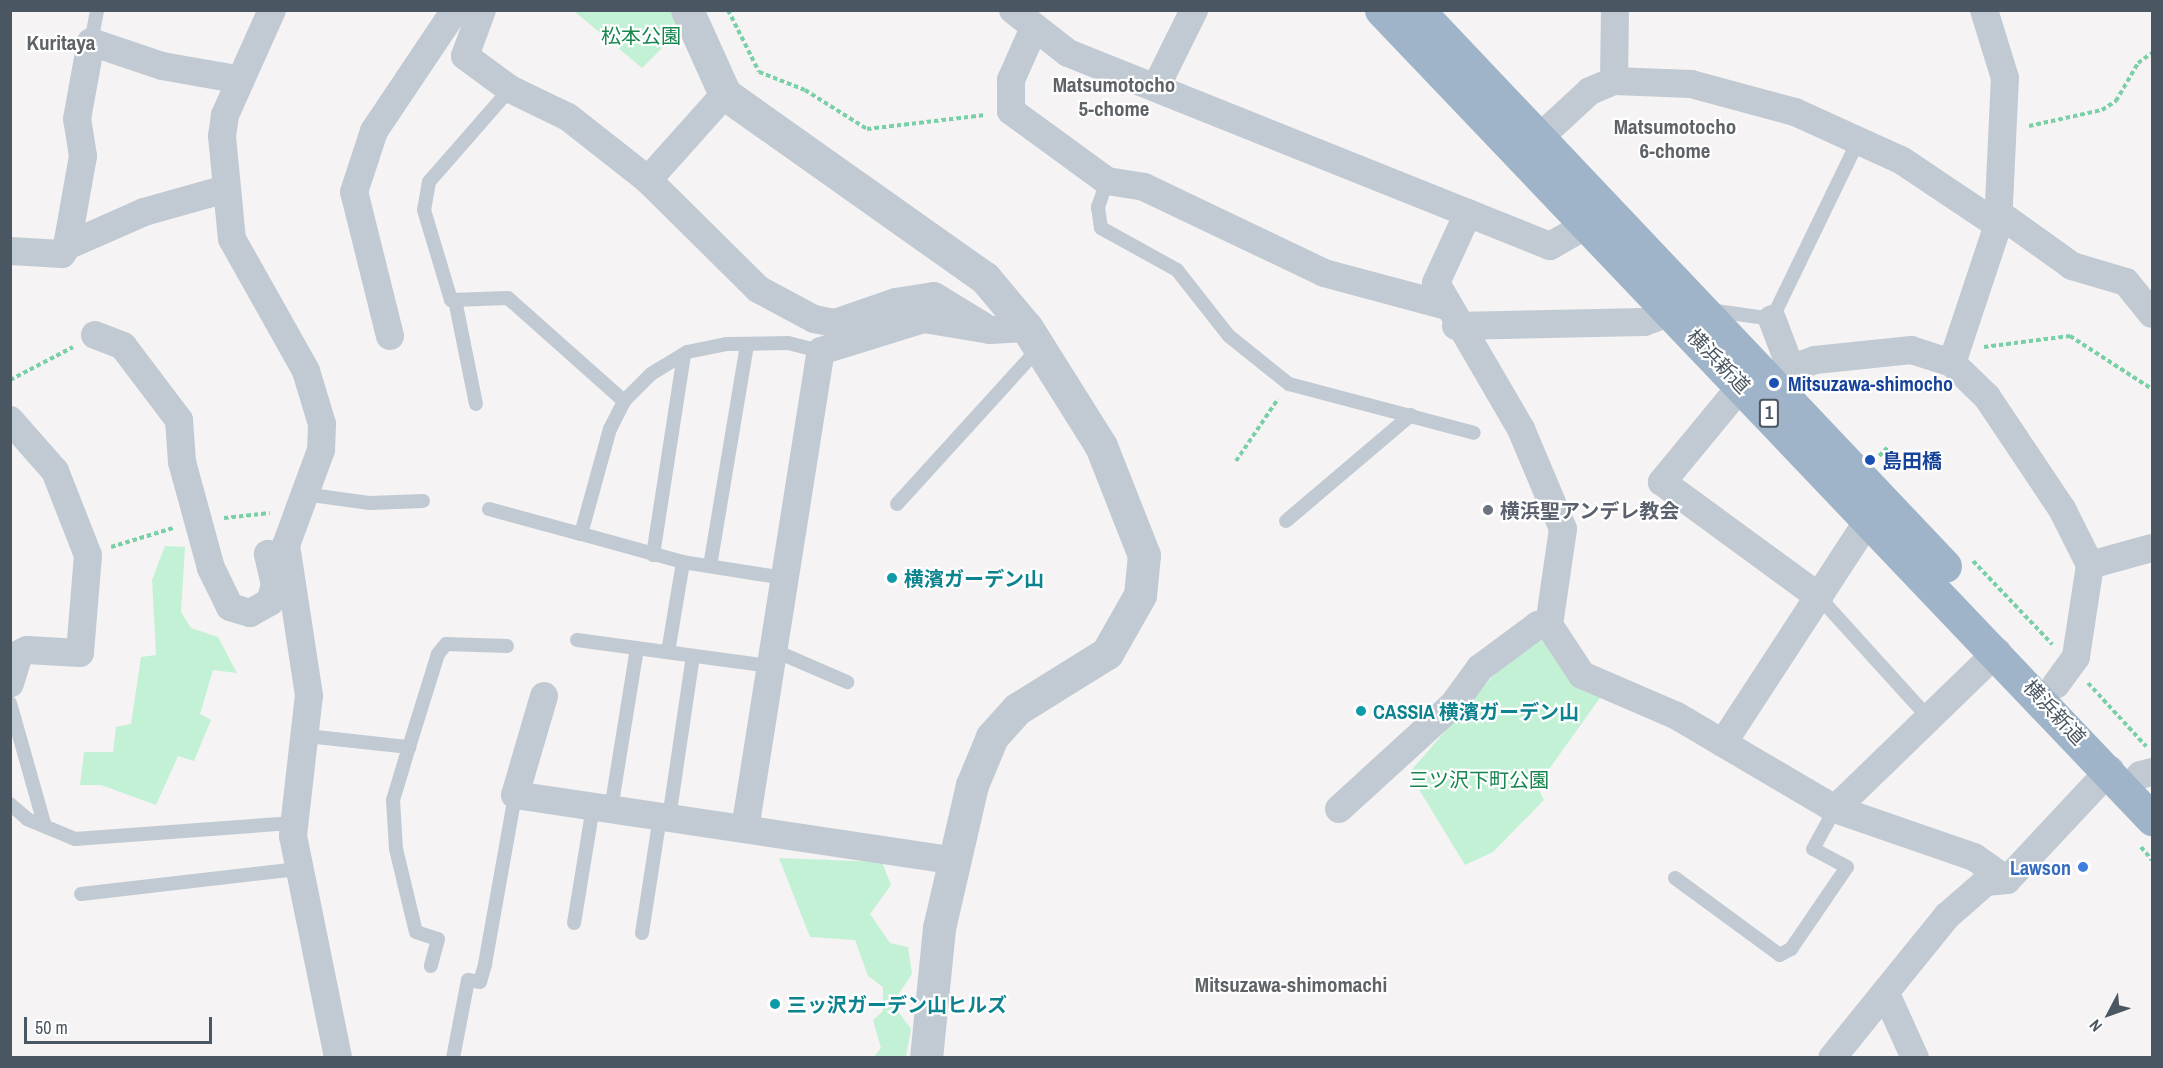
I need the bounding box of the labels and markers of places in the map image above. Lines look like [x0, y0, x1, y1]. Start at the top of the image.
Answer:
place label: Mitsuzawa-shimocho [1788, 371, 1953, 395]
marker: Mitsuzawa-shimocho [1765, 374, 1783, 392]
place label: 島田橋 [1882, 448, 1942, 472]
marker: 島田橋 [1863, 453, 1877, 467]
place label: 横浜聖アンデレ教会 [1500, 498, 1680, 522]
marker: 横浜聖アンデレ教会 [1481, 503, 1495, 517]
place label: 横濱ガーデン山 [904, 566, 1044, 590]
marker: 横濱ガーデン山 [885, 571, 899, 585]
place label: CASSIA 横濱ガーデン山 [1373, 699, 1580, 723]
marker: CASSIA 横濱ガーデン山 [1354, 704, 1368, 718]
place label: Lawson [2010, 855, 2071, 879]
marker: Lawson [2076, 860, 2090, 874]
place label: 三ッ沢ガーデン山ヒルズ [787, 992, 1007, 1016]
marker: 三ッ沢ガーデン山ヒルズ [768, 997, 782, 1011]

